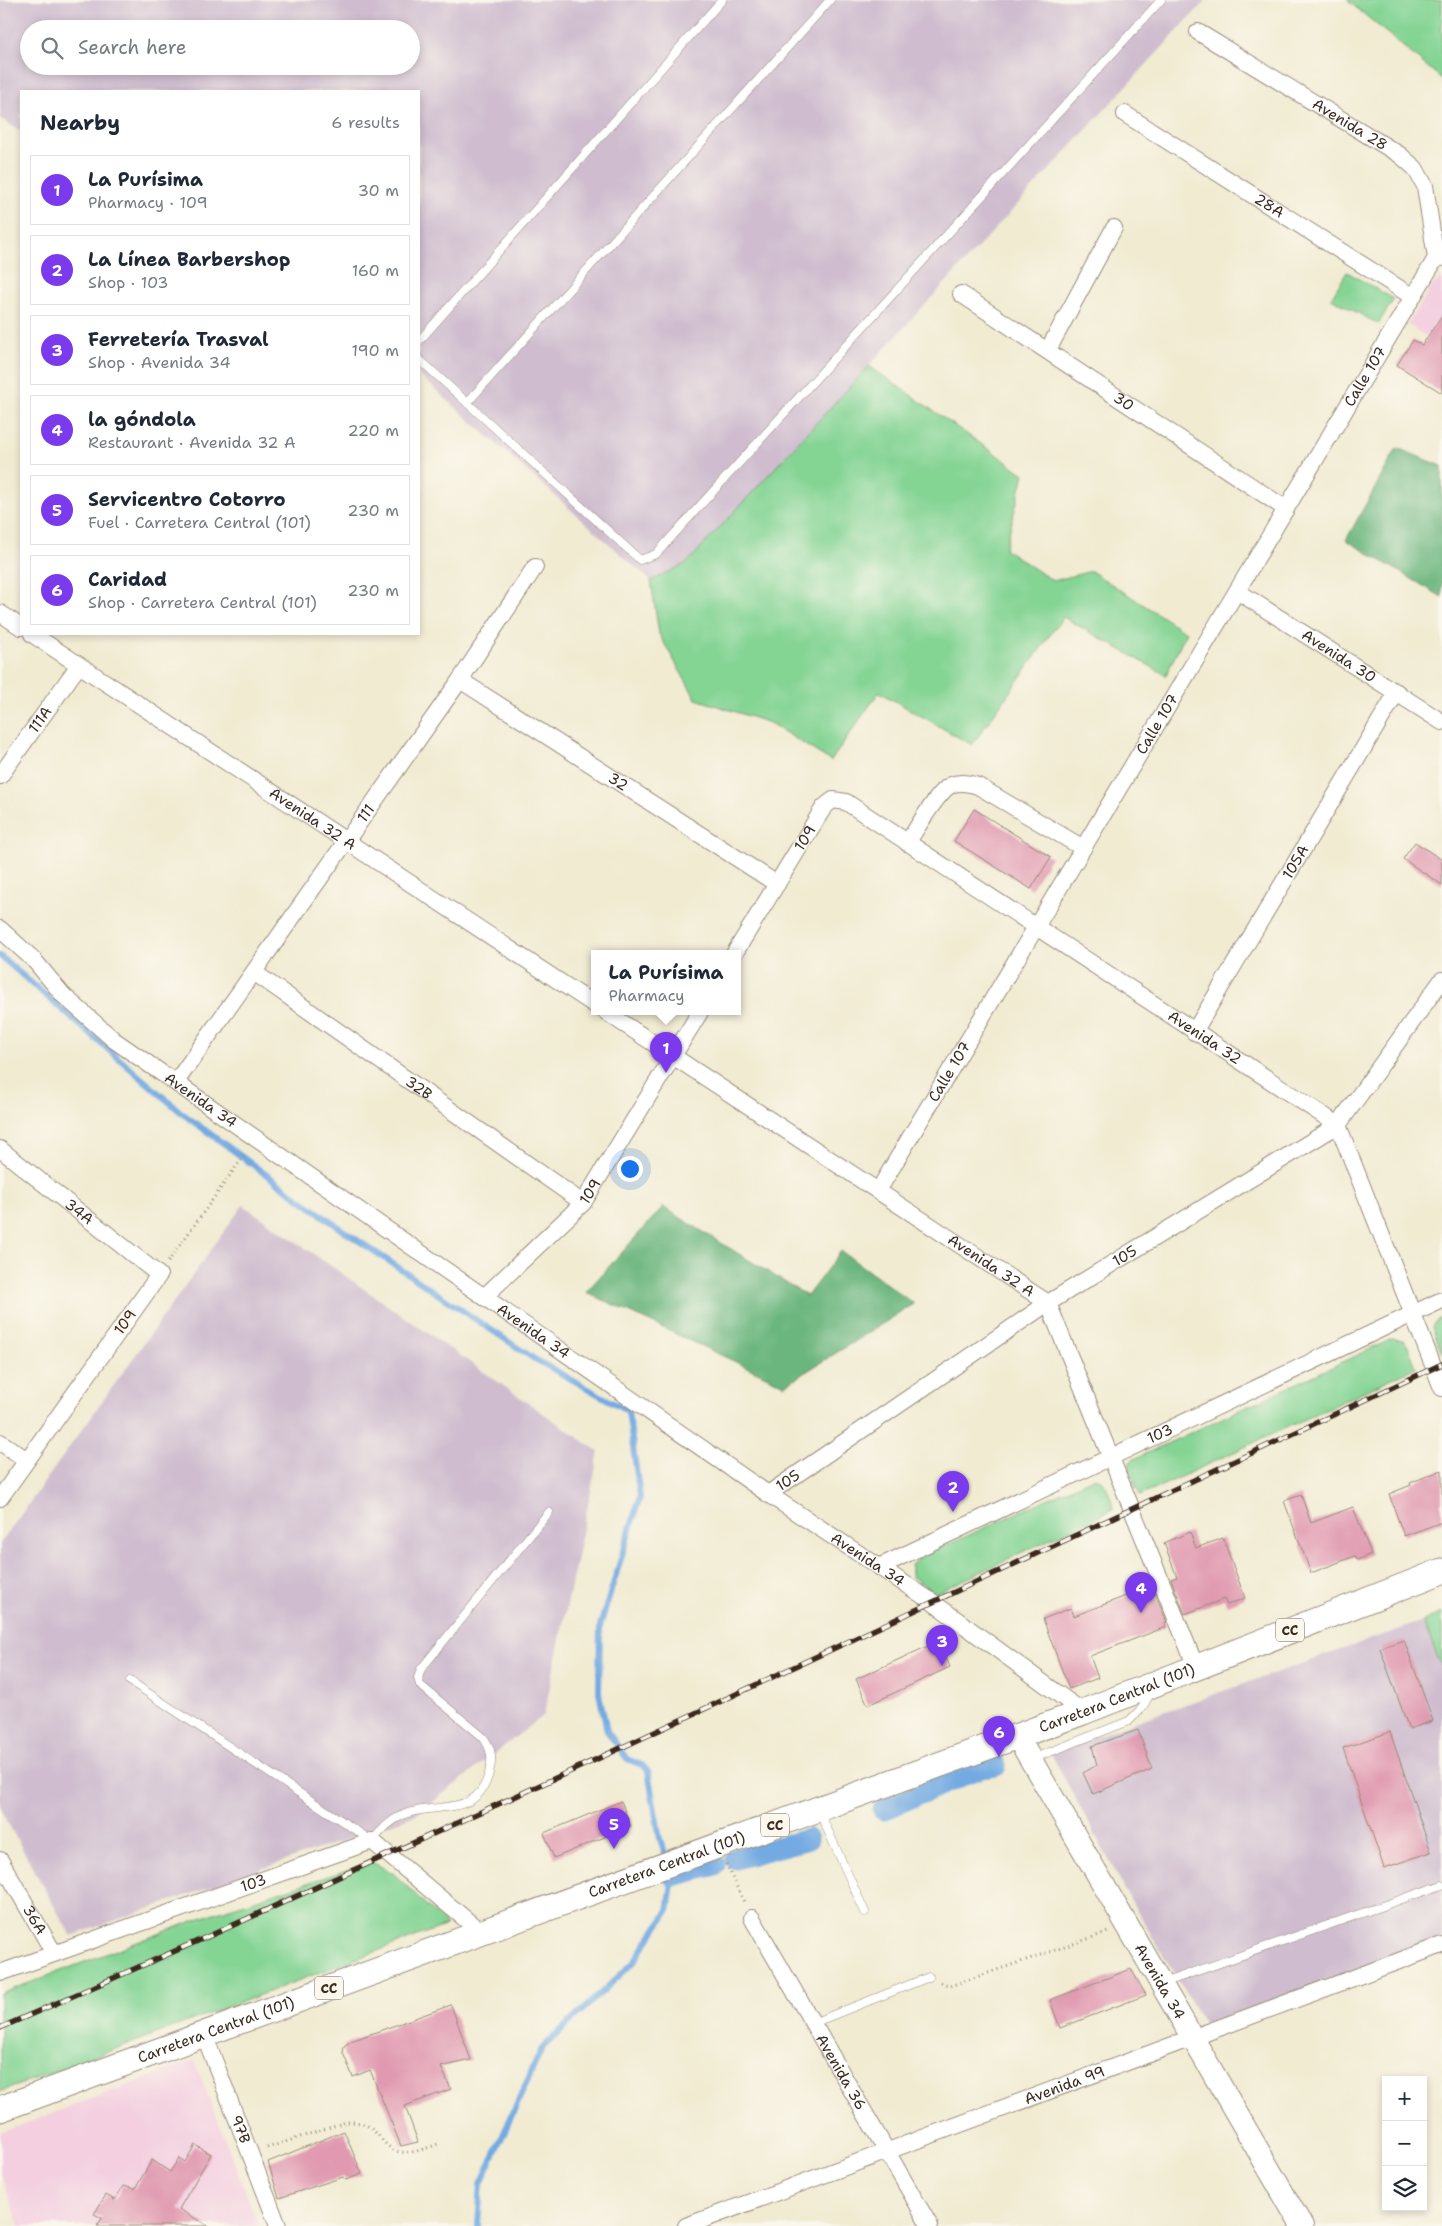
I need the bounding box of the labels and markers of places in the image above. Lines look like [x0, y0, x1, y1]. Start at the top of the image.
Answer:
pin: 1 [650, 1032, 682, 1073]
pin: 2 [937, 1471, 969, 1512]
pin: 4 [1125, 1572, 1157, 1613]
pin: 3 [926, 1625, 958, 1666]
pin: 6 [983, 1716, 1015, 1757]
pin: 5 [598, 1808, 630, 1849]

